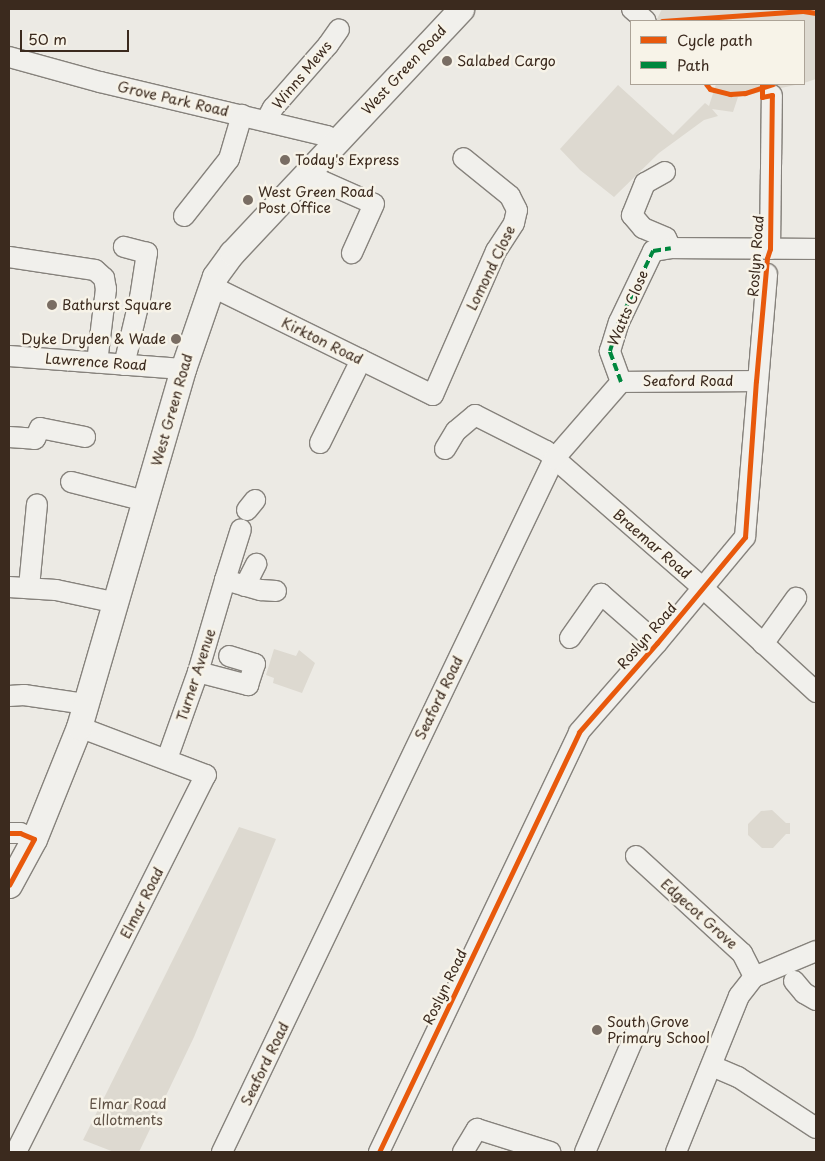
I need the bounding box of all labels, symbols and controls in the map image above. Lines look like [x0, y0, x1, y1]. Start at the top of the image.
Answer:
scale bar [22, 20, 131, 52]
legend [630, 20, 805, 85]
street label: West Green Road [357, 21, 451, 119]
text: 50 m [28, 27, 67, 50]
text: Cycle path [677, 28, 753, 51]
street label: Winns Mews [269, 38, 335, 112]
place label: Salabed Cargo [457, 53, 558, 69]
text: Path [677, 53, 709, 76]
marker: Salabed Cargo [441, 55, 453, 67]
street label: Grove Park Road [115, 78, 231, 120]
place label: Today's Express [295, 152, 400, 168]
marker: Today's Express [279, 154, 291, 166]
place label: West Green Road Post Office [258, 184, 377, 216]
marker: West Green Road Post Office [242, 194, 254, 206]
street label: Roslyn Road [745, 214, 767, 298]
street label: Lomond Close [463, 223, 519, 313]
street label: Watts Close [604, 267, 652, 349]
place label: Bathurst Square [62, 297, 172, 313]
marker: Bathurst Square [46, 299, 58, 311]
street label: Kirkton Road [279, 314, 365, 368]
place label: Dyke Dryden & Wade [20, 331, 166, 347]
marker: Dyke Dryden & Wade [170, 333, 182, 345]
street label: Lawrence Road [44, 350, 148, 374]
street label: West Green Road [148, 351, 196, 469]
street label: Seaford Road [643, 373, 733, 389]
street label: Braemar Road [609, 505, 695, 583]
street label: Roslyn Road [614, 599, 680, 673]
street label: Turner Avenue [173, 626, 219, 724]
street label: Seaford Road [412, 654, 466, 742]
street label: Elmar Road [117, 864, 167, 942]
street label: Edgecot Grove [657, 875, 741, 953]
street label: Roslyn Road [419, 946, 471, 1028]
place label: South Grove Primary School [607, 1014, 710, 1046]
street label: Seaford Road [238, 1020, 292, 1108]
marker: South Grove Primary School [591, 1024, 603, 1036]
park label: Elmar Road allotments [89, 1096, 167, 1128]

